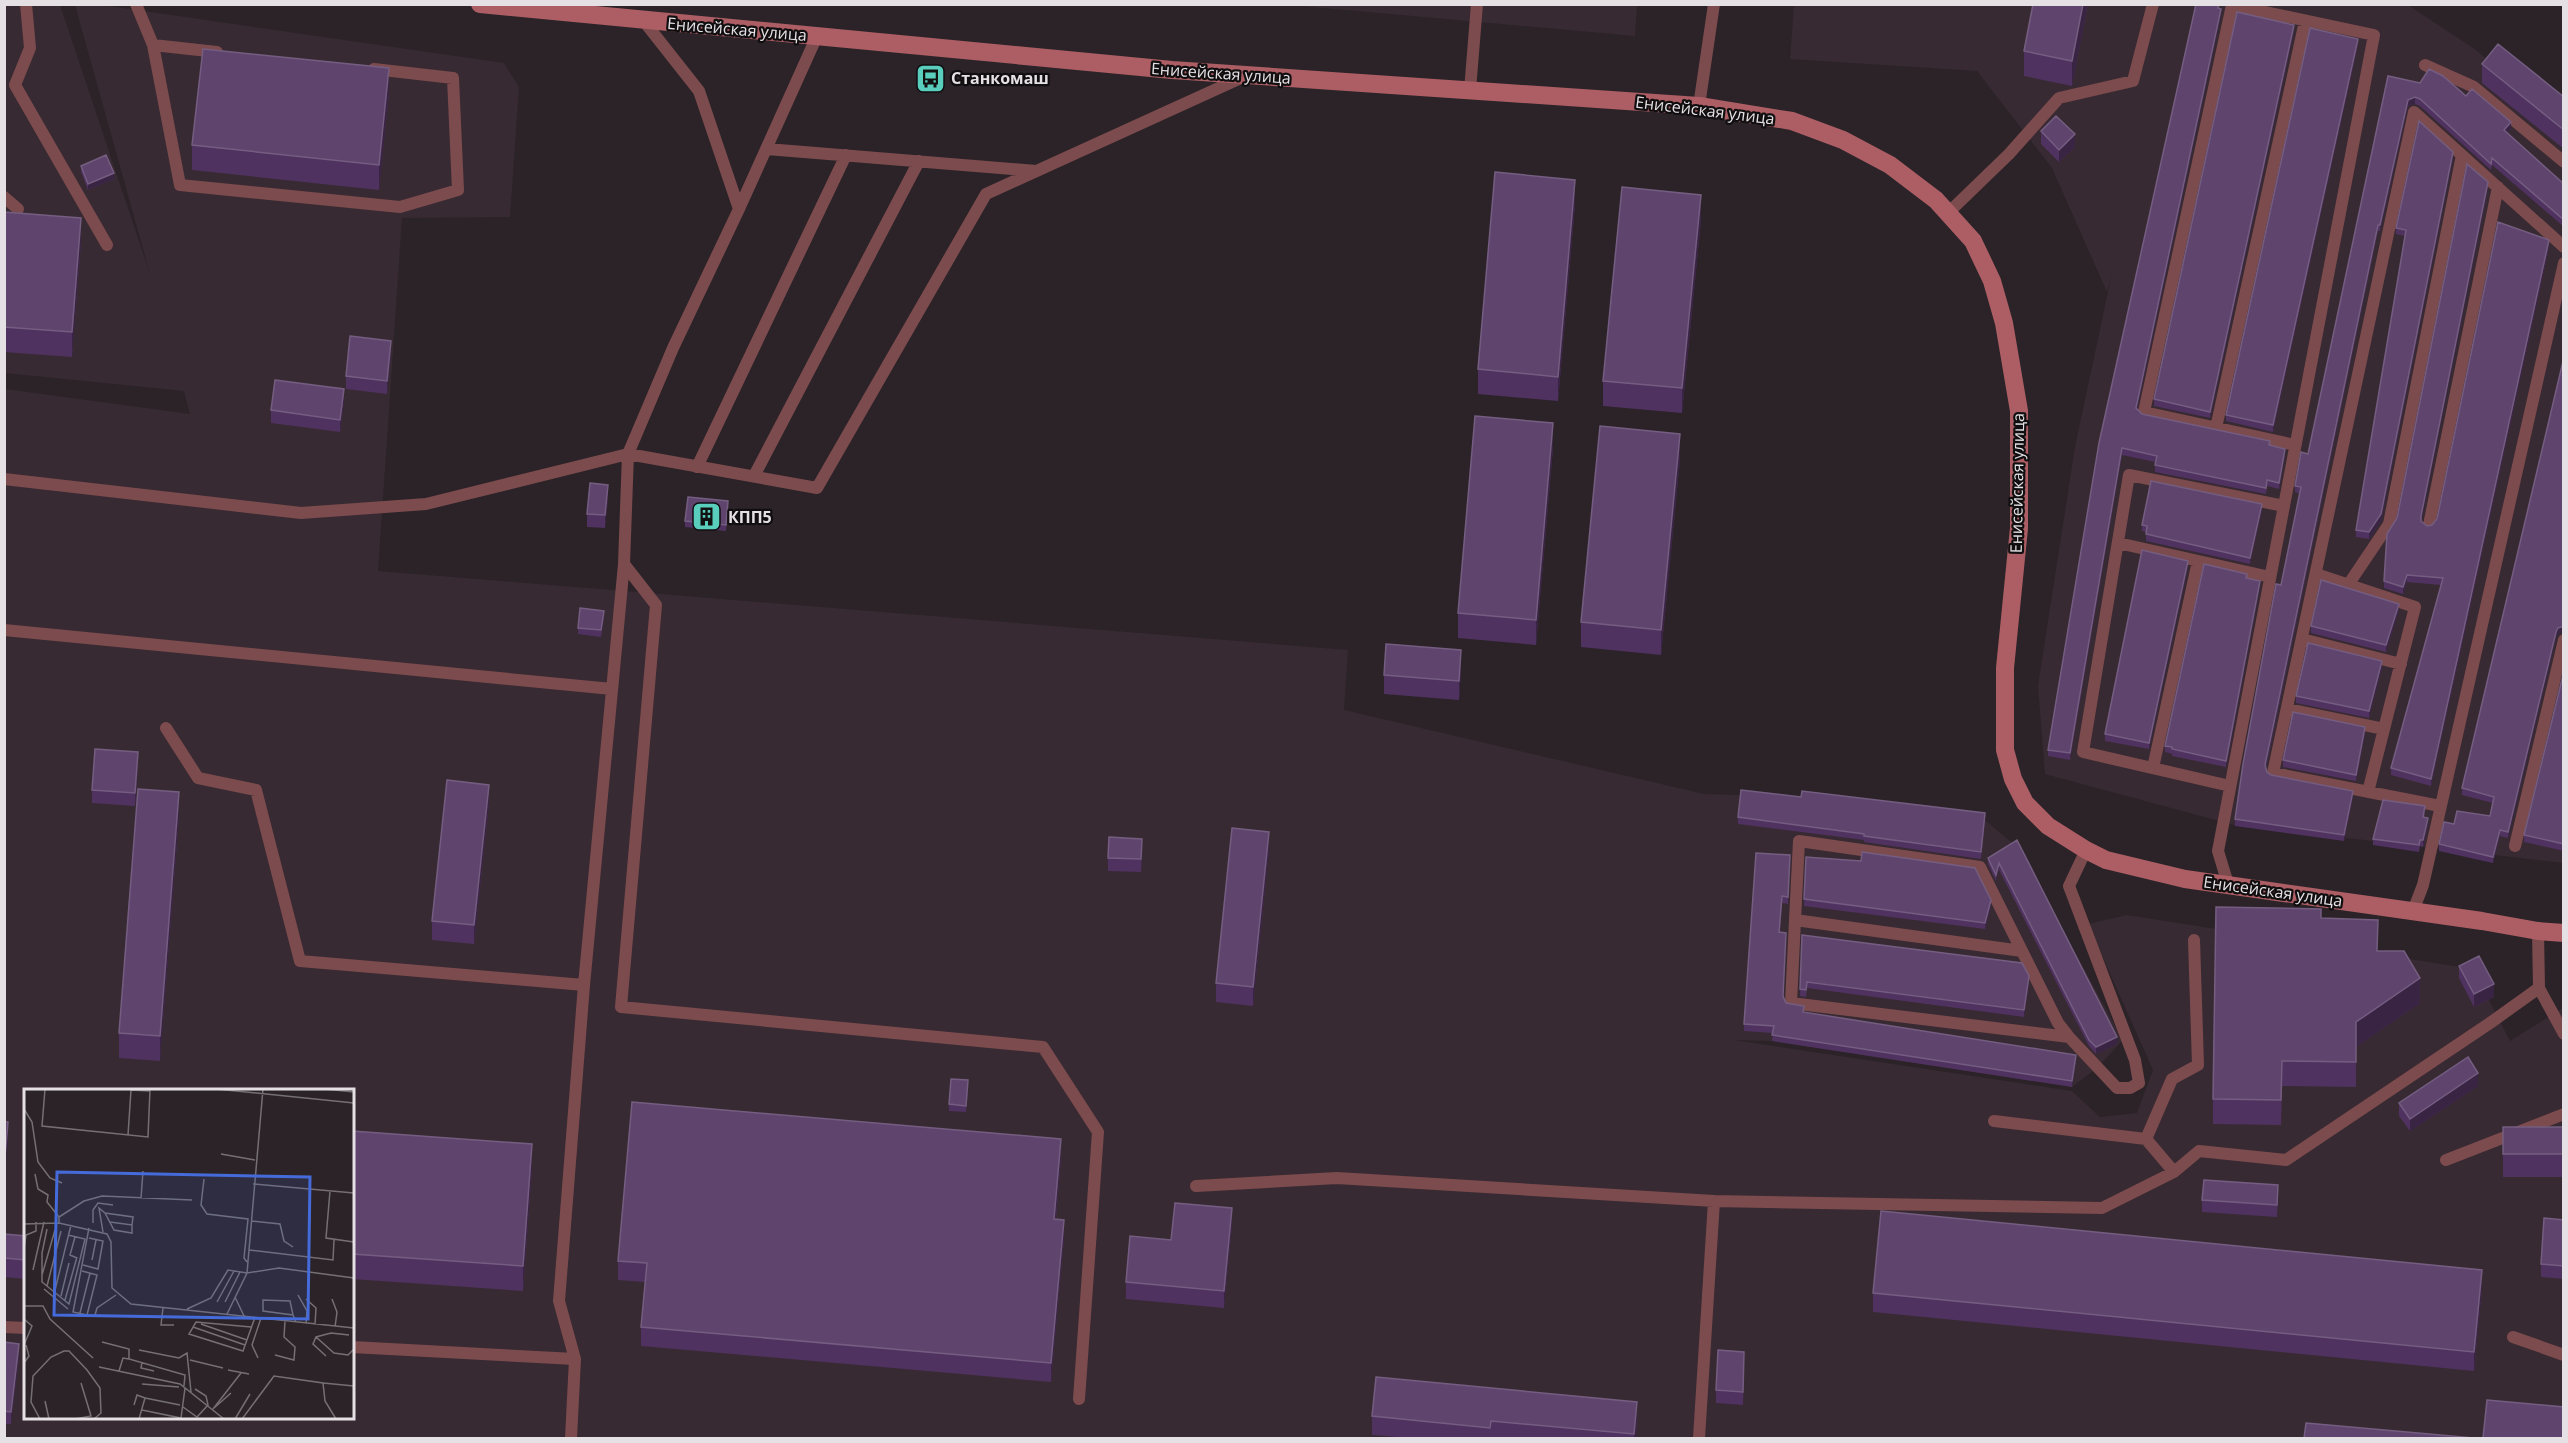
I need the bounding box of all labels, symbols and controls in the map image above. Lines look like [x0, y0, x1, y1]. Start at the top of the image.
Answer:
street label: Енисейская улица [666, 12, 808, 46]
street label: Енисейская улица [1150, 57, 1292, 89]
bus stop icon: Станкомаш [914, 62, 946, 94]
place label: Станкомаш [951, 67, 1049, 89]
street label: Енисейская улица [1634, 91, 1776, 129]
street label: Енисейская улица [2005, 413, 2029, 553]
building icon: КПП5 [691, 501, 723, 533]
place label: КПП5 [728, 506, 772, 528]
street label: Енисейская улица [2202, 870, 2344, 912]
inset map [24, 1089, 354, 1419]

